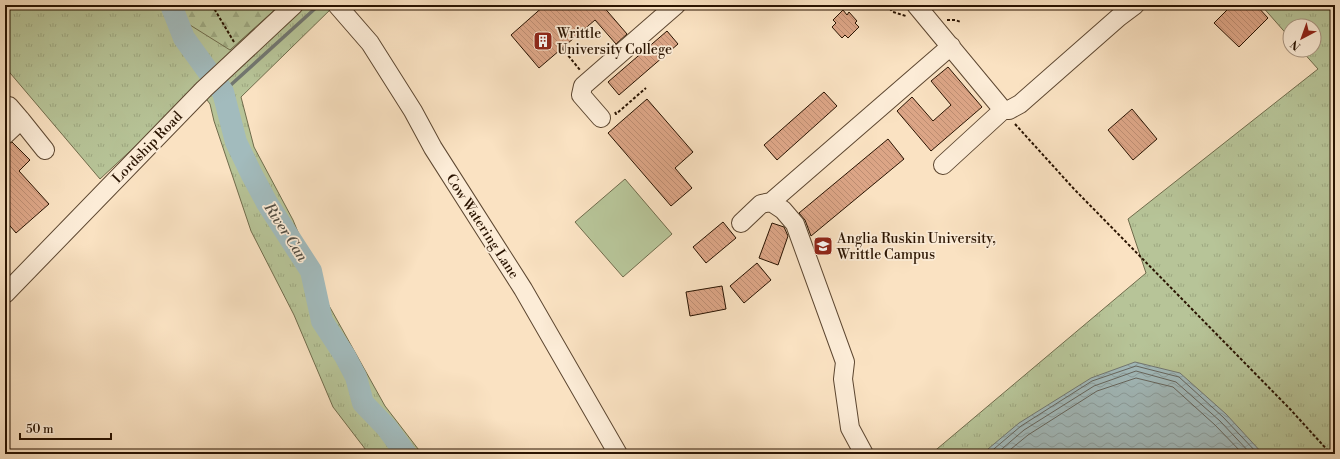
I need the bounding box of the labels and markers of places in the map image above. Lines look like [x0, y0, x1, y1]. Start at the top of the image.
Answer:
place label: Writtle University College [556, 25, 672, 59]
building icon: Writtle University College [532, 30, 554, 52]
place label: Anglia Ruskin University, Writtle Campus [836, 230, 996, 264]
school or university icon: Anglia Ruskin University, Writtle Campus [812, 235, 834, 257]

